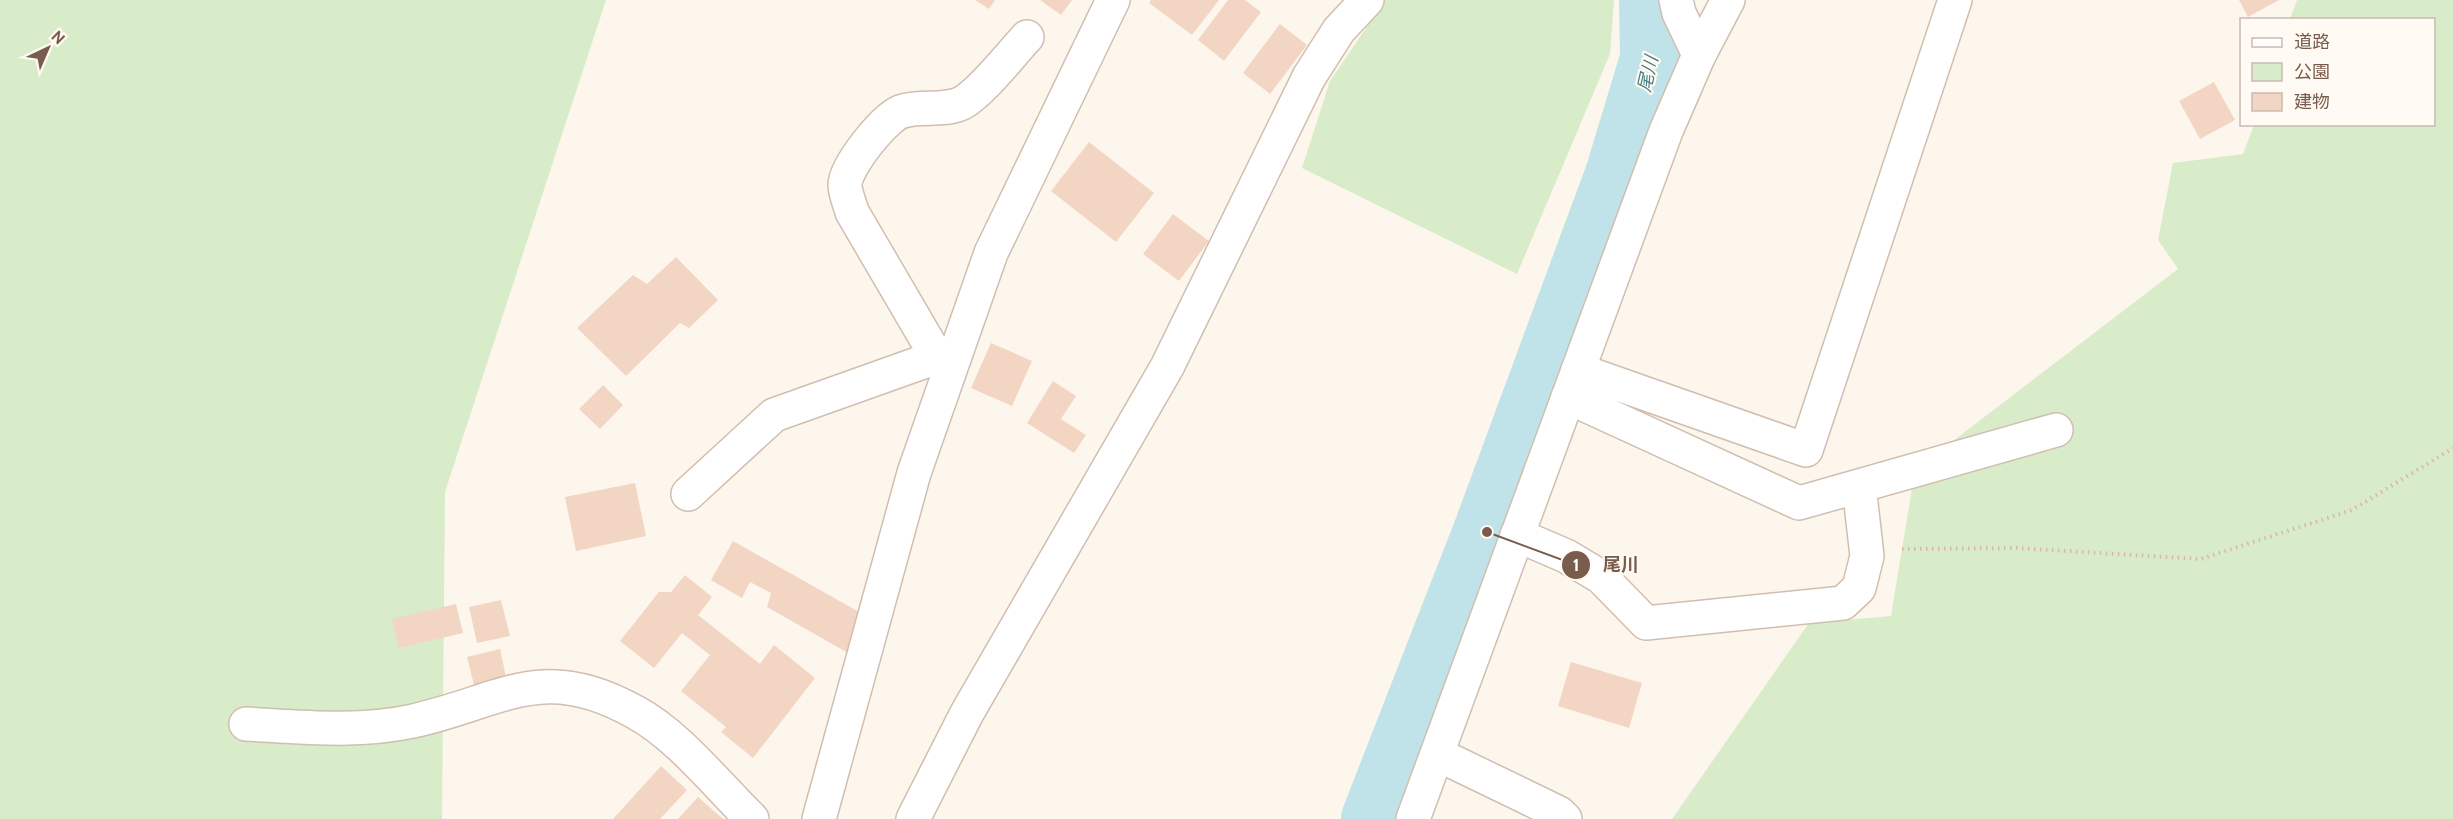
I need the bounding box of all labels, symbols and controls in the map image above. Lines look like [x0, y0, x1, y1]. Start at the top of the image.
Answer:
north arrow [18, 18, 78, 78]
legend [2240, 18, 2435, 126]
text: N [47, 27, 69, 48]
text: 道路 [2294, 31, 2330, 53]
water label: 尾川 [1633, 52, 1663, 94]
text: 公園 [2294, 61, 2330, 83]
text: 建物 [2294, 91, 2330, 113]
callout: 尾川 [1561, 547, 1651, 583]
text: 1 [1573, 554, 1579, 576]
text: 尾川 [1603, 554, 1639, 576]

